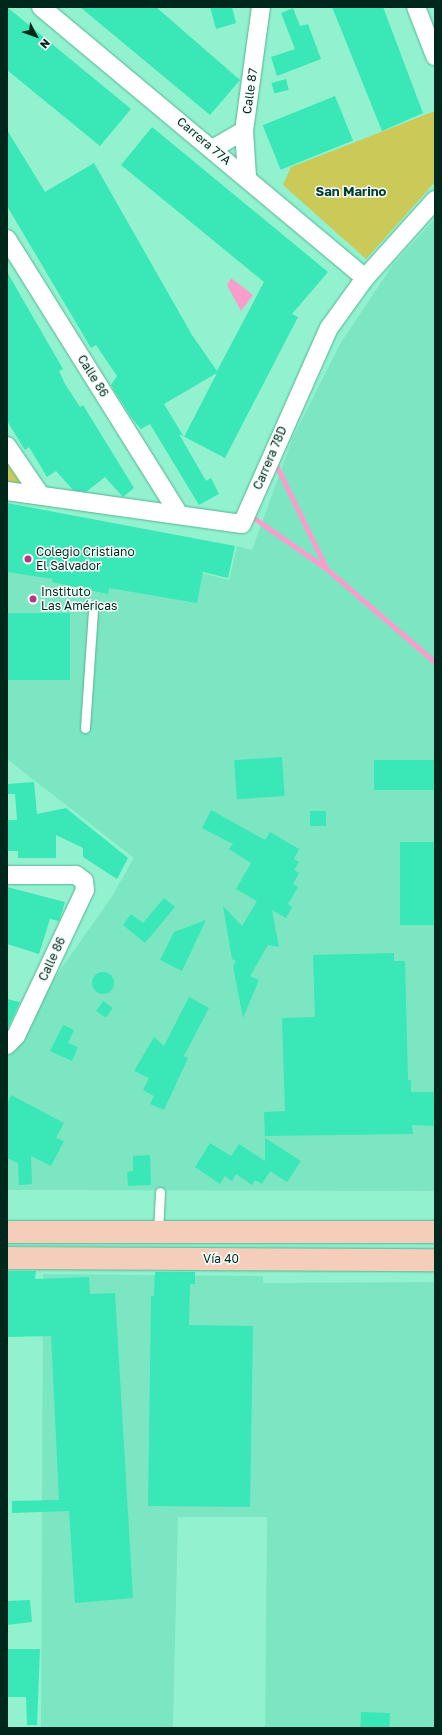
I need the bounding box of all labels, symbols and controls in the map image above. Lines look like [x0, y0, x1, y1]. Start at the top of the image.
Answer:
north arrow [16, 16, 56, 56]
text: N [38, 37, 53, 52]
street label: Calle 87 [240, 67, 260, 115]
street label: Carrera 77A [174, 114, 234, 168]
district label: San Marino [316, 183, 386, 199]
street label: Calle 86 [74, 352, 112, 400]
street label: Carrera 78D [250, 424, 290, 492]
place label: Colegio Cristiano El Salvador [36, 545, 135, 573]
marker: Colegio Cristiano El Salvador [23, 554, 33, 564]
place label: Instituto Las Américas [41, 585, 117, 613]
marker: Instituto Las Américas [28, 594, 38, 604]
street label: Calle 86 [36, 935, 68, 983]
street label: Vía 40 [203, 1252, 239, 1266]

